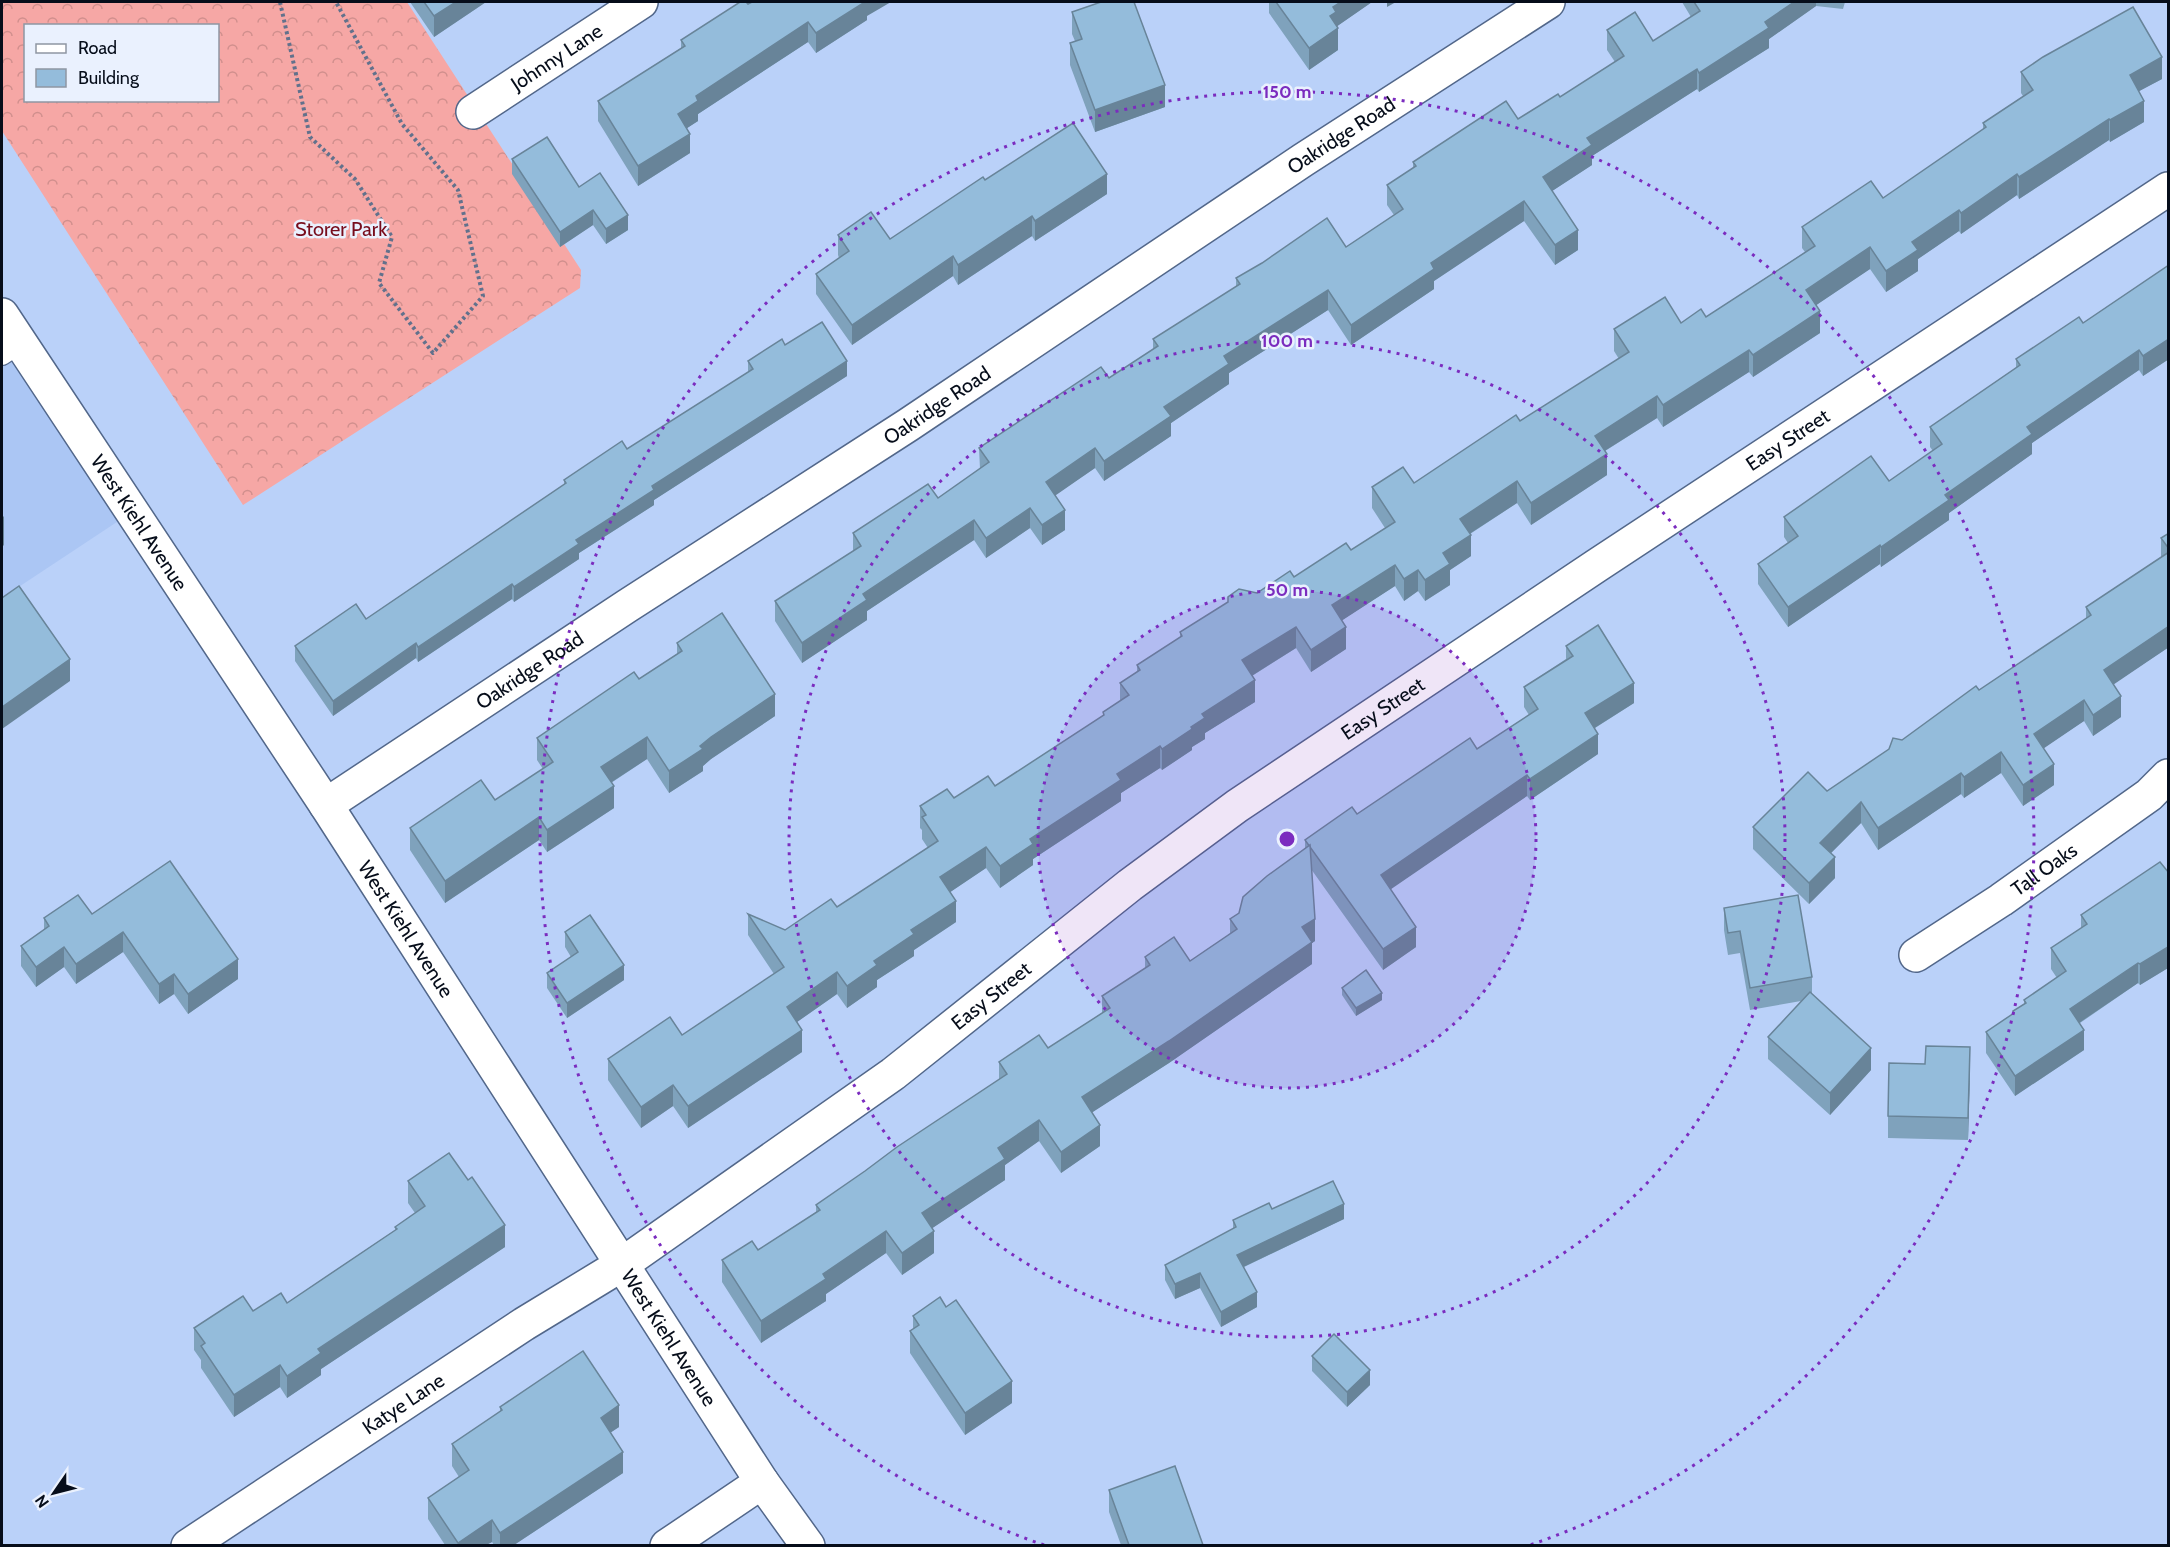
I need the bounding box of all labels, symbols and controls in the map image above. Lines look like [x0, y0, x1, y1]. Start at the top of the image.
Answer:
street label: Johnny Lane [506, 19, 607, 96]
legend [24, 24, 219, 102]
text: Road [78, 37, 117, 59]
text: Building [78, 67, 140, 89]
text: 150 m [1263, 81, 1311, 103]
street label: Oakridge Road [1283, 92, 1399, 179]
park label: Storer Park [295, 217, 387, 241]
text: 100 m [1261, 330, 1313, 352]
street label: Oakridge Road [879, 361, 995, 450]
street label: Easy Street [1741, 403, 1834, 476]
street label: West Kiehl Avenue [86, 450, 193, 595]
text: 50 m [1266, 579, 1308, 601]
street label: Oakridge Road [471, 626, 588, 715]
street label: Easy Street [1337, 672, 1429, 745]
centre of rings [1277, 829, 1297, 849]
street label: Tall Oaks [2006, 838, 2082, 901]
street label: West Kiehl Avenue [353, 856, 459, 1002]
street label: Easy Street [946, 957, 1036, 1035]
street label: West Kiehl Avenue [616, 1265, 722, 1410]
street label: Katye Lane [358, 1368, 449, 1439]
north arrow [24, 1463, 84, 1523]
text: N [31, 1491, 53, 1511]

